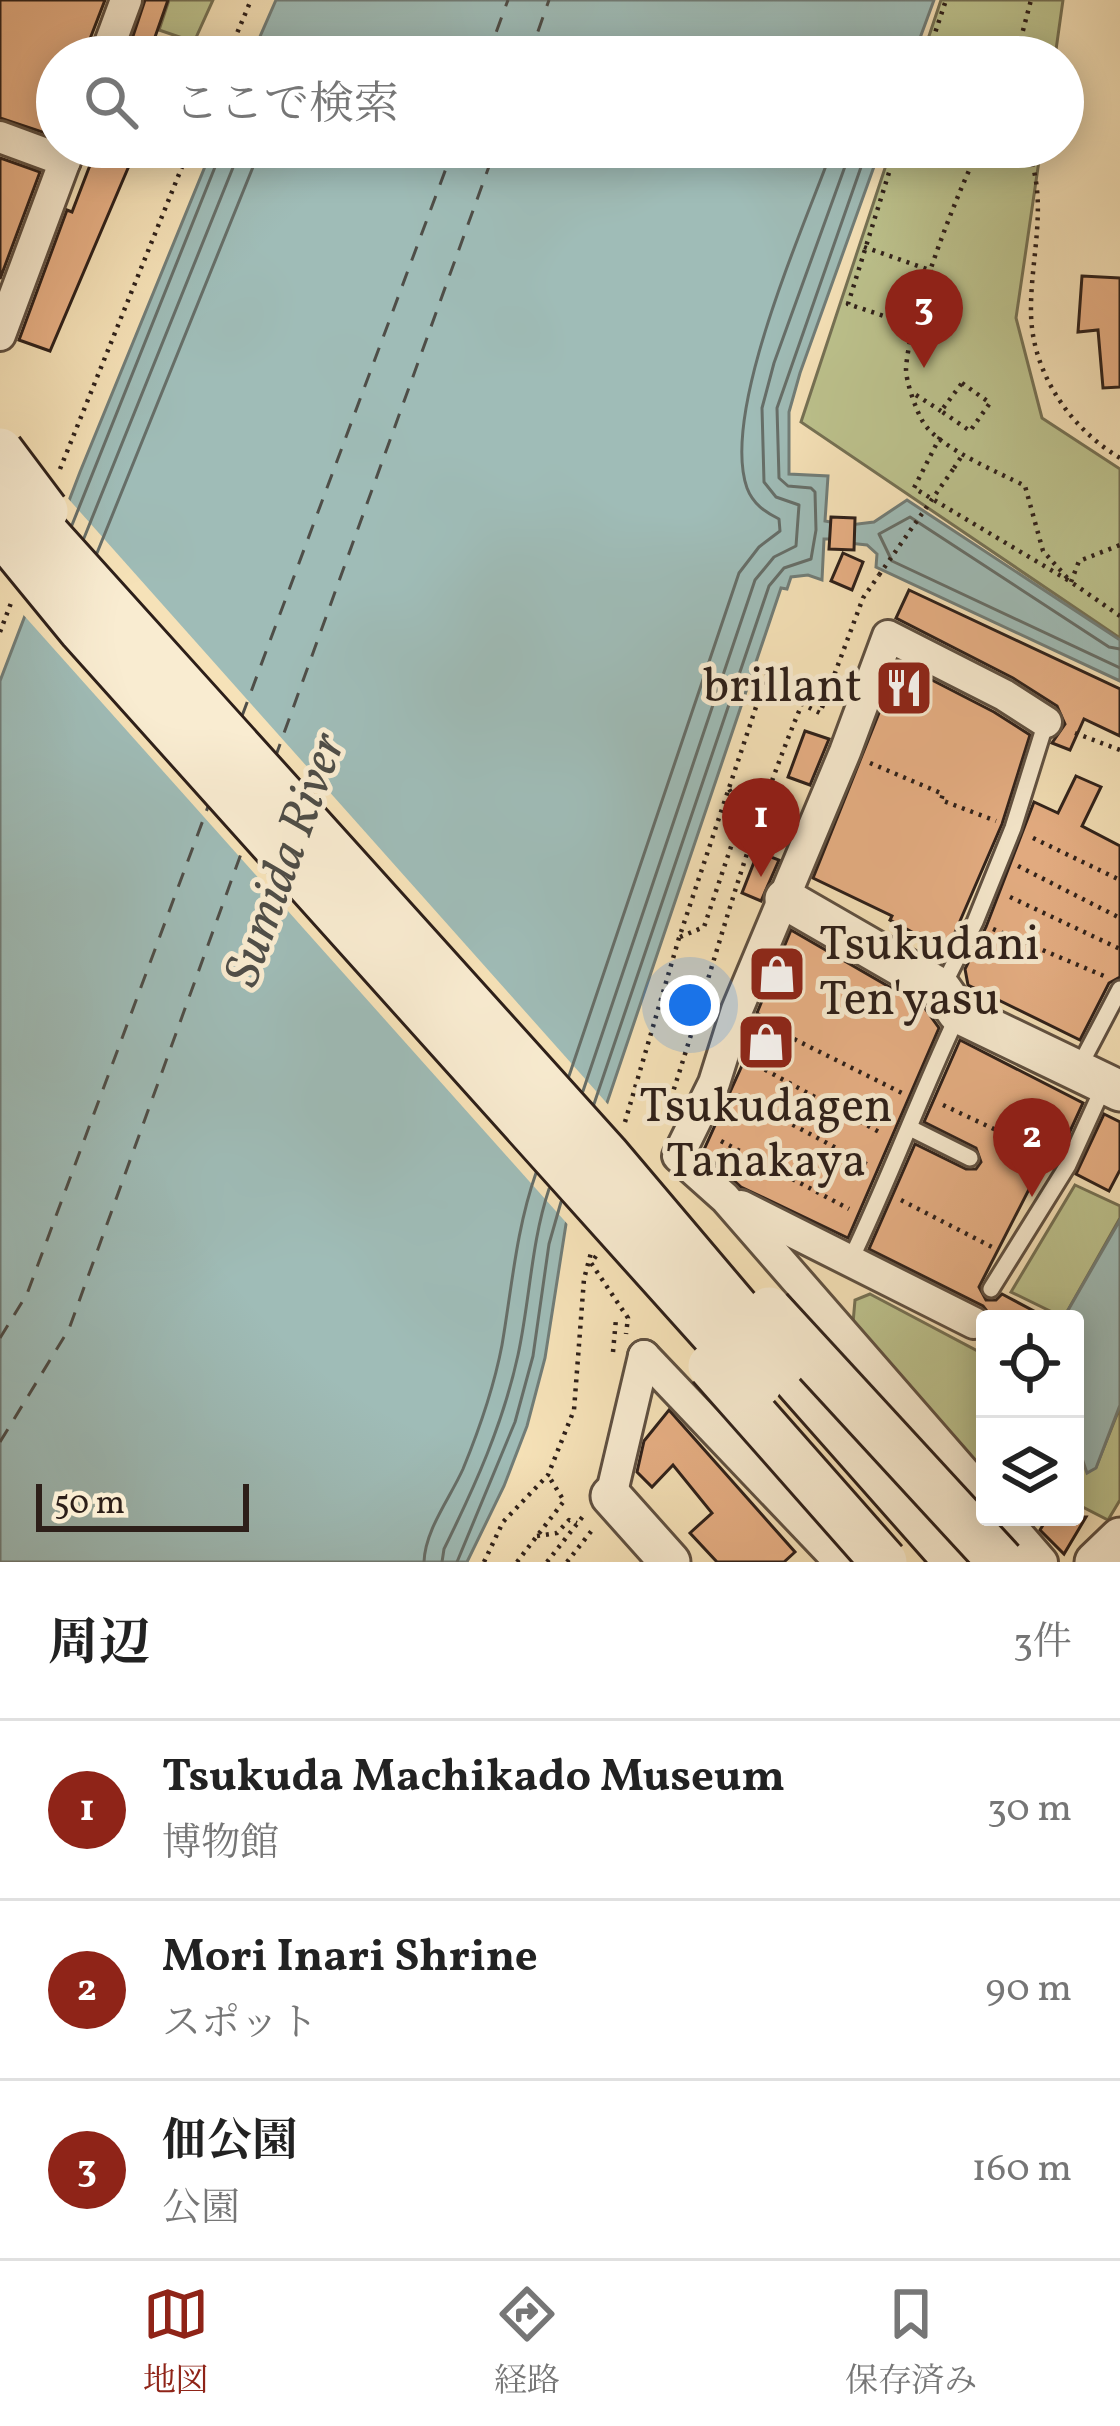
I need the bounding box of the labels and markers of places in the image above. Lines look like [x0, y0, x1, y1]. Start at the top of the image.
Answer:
pin: 3 [885, 269, 963, 368]
place label: brillant [703, 655, 862, 722]
restaurant icon: brillant [873, 657, 935, 719]
pin: 1 [722, 778, 800, 877]
place label: Tsukudani Ten'yasu [819, 913, 1040, 1035]
shop icon: Tsukudani Ten'yasu [746, 943, 808, 1005]
shop icon: Tsukudagen Tanakaya [735, 1011, 797, 1073]
place label: Tsukudagen Tanakaya [639, 1075, 893, 1197]
pin: 2 [993, 1098, 1071, 1197]

